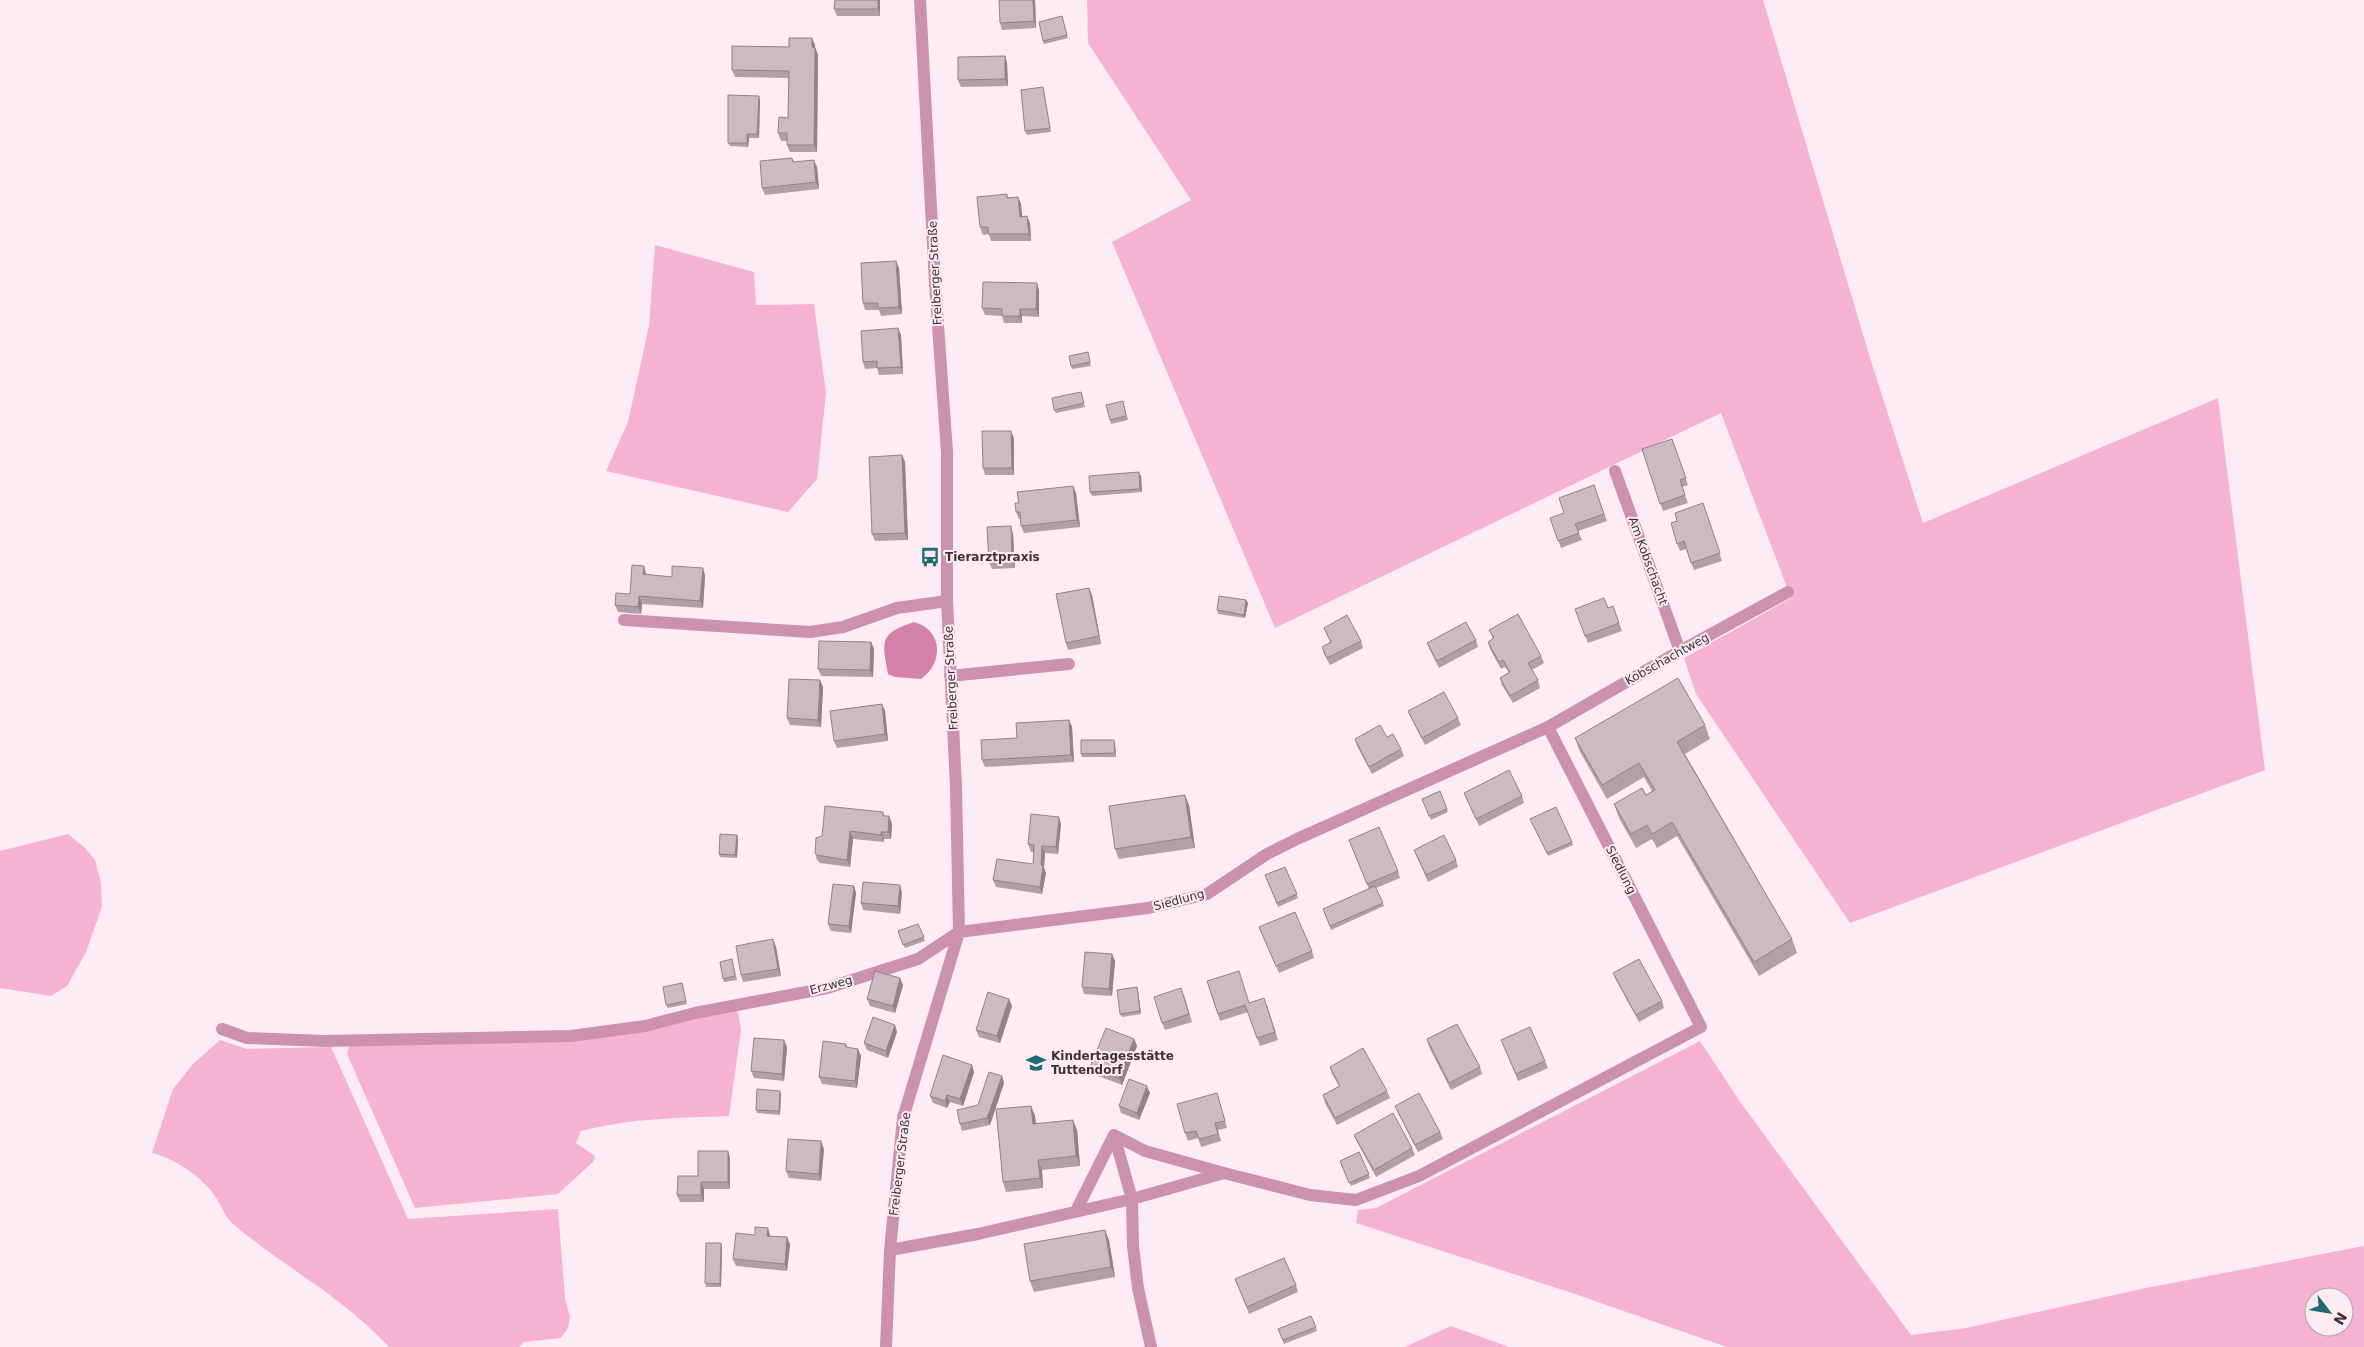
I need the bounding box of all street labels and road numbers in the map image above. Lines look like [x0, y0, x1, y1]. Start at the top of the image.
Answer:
street label: Freiberger Straße [925, 220, 945, 326]
street label: Am Kobschacht [1626, 515, 1671, 607]
street label: Freiberger Straße [941, 625, 961, 731]
street label: Kobschachtweg [1623, 630, 1711, 688]
street label: Siedlung [1603, 844, 1639, 896]
street label: Siedlung [1152, 886, 1206, 914]
street label: Erzweg [808, 973, 854, 997]
street label: Freiberger Straße [887, 1111, 913, 1217]

